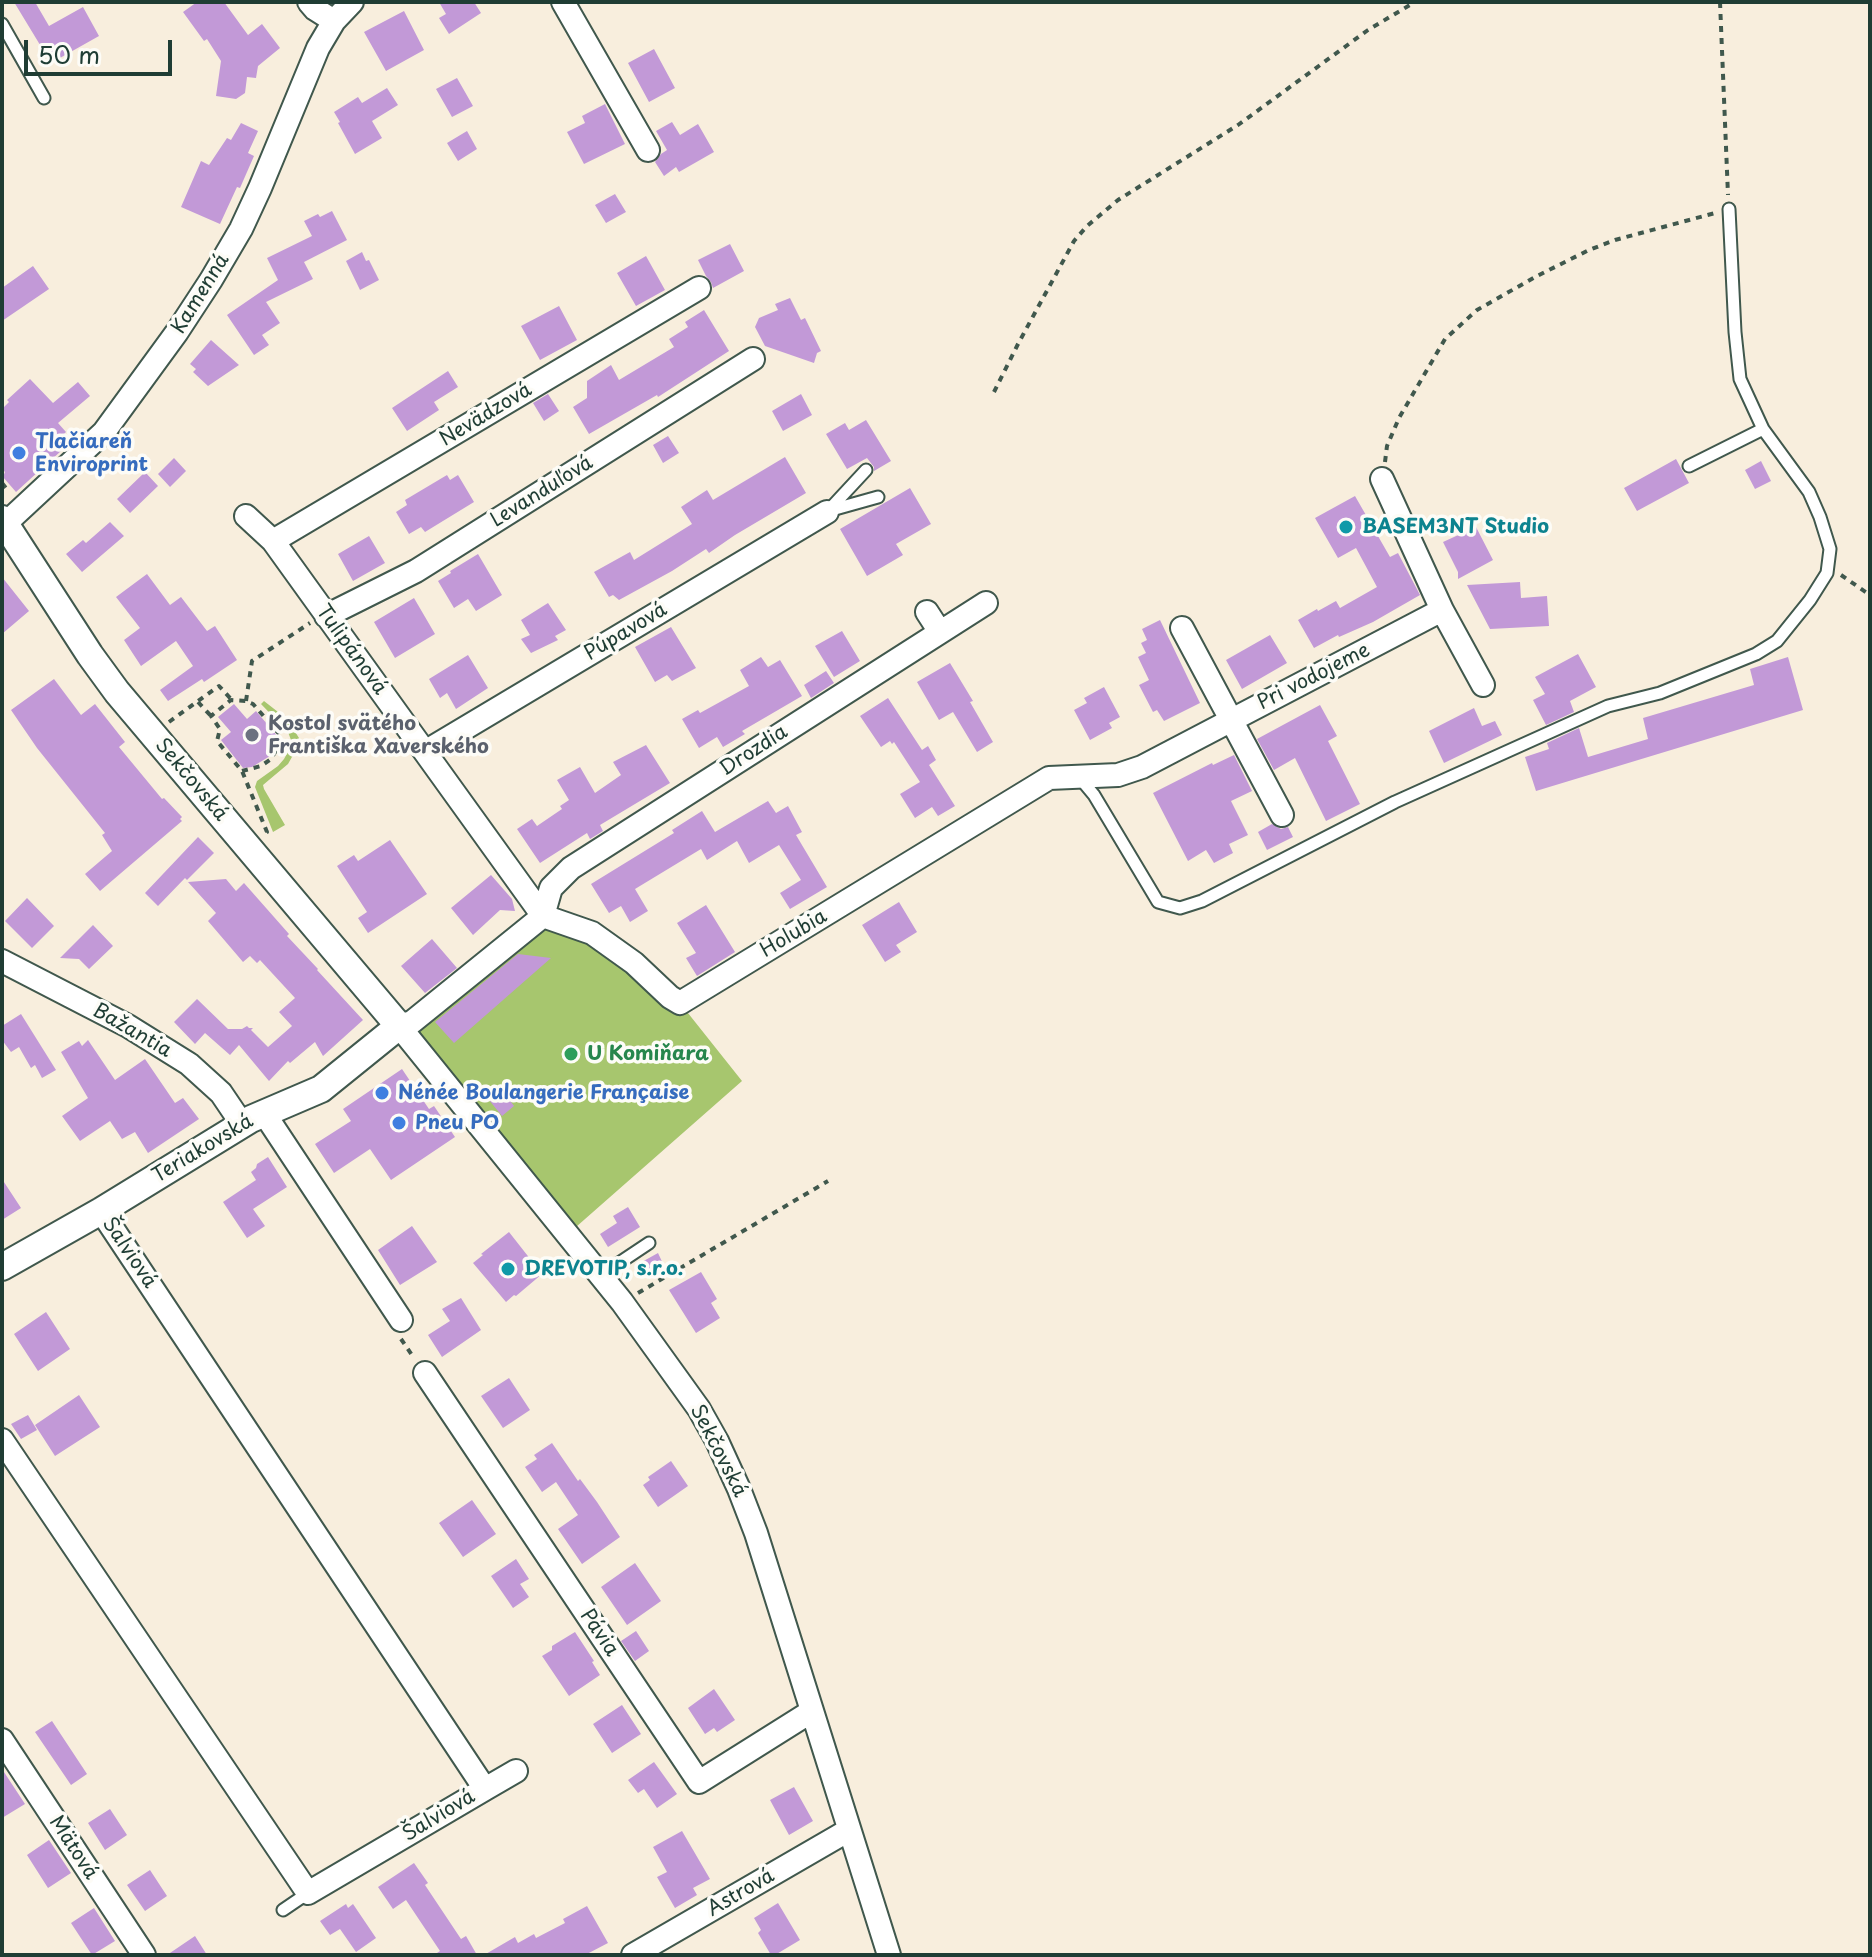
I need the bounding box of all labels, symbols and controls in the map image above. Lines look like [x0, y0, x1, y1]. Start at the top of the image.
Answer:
scale bar [28, 24, 176, 74]
text: 50 m [38, 36, 100, 72]
street label: Kamenná [167, 250, 235, 338]
street label: Nevädzová [436, 378, 536, 452]
place label: Tlačiareň Enviroprint [35, 430, 148, 477]
marker: Tlačiareň Enviroprint [10, 444, 28, 462]
street label: Levanduľová [486, 451, 598, 533]
place label: BASEM3NT Studio [1362, 515, 1549, 539]
marker: BASEM3NT Studio [1337, 518, 1355, 536]
street label: Púpavová [580, 598, 672, 666]
street label: Tulipánová [310, 600, 392, 700]
street label: Pri vodojeme [1254, 638, 1374, 716]
place label: Kostol svätého Františka Xaverského [268, 712, 489, 759]
street label: Drozdia [716, 720, 792, 782]
marker: Kostol svätého Františka Xaverského [243, 726, 261, 744]
street label: Sekčovská [150, 734, 232, 826]
street label: Holubia [756, 905, 832, 963]
street label: Bažantia [88, 999, 176, 1063]
place label: U Komiňara [587, 1042, 709, 1066]
marker: U Komiňara [562, 1045, 580, 1063]
place label: Nénée Boulangerie Française [398, 1081, 689, 1105]
marker: Nénée Boulangerie Française [373, 1084, 391, 1102]
street label: Teriakovská [148, 1110, 258, 1188]
place label: Pneu PO [415, 1111, 499, 1135]
marker: Pneu PO [390, 1114, 408, 1132]
street label: Šalviová [97, 1213, 161, 1293]
place label: DREVOTIP, s.r.o. [524, 1257, 683, 1281]
marker: DREVOTIP, s.r.o. [499, 1260, 517, 1278]
street label: Sekčovská [684, 1401, 752, 1501]
street label: Pávia [575, 1605, 623, 1661]
street label: Šalviová [398, 1785, 480, 1847]
street label: Mätová [44, 1812, 102, 1884]
street label: Astrová [703, 1864, 779, 1922]

